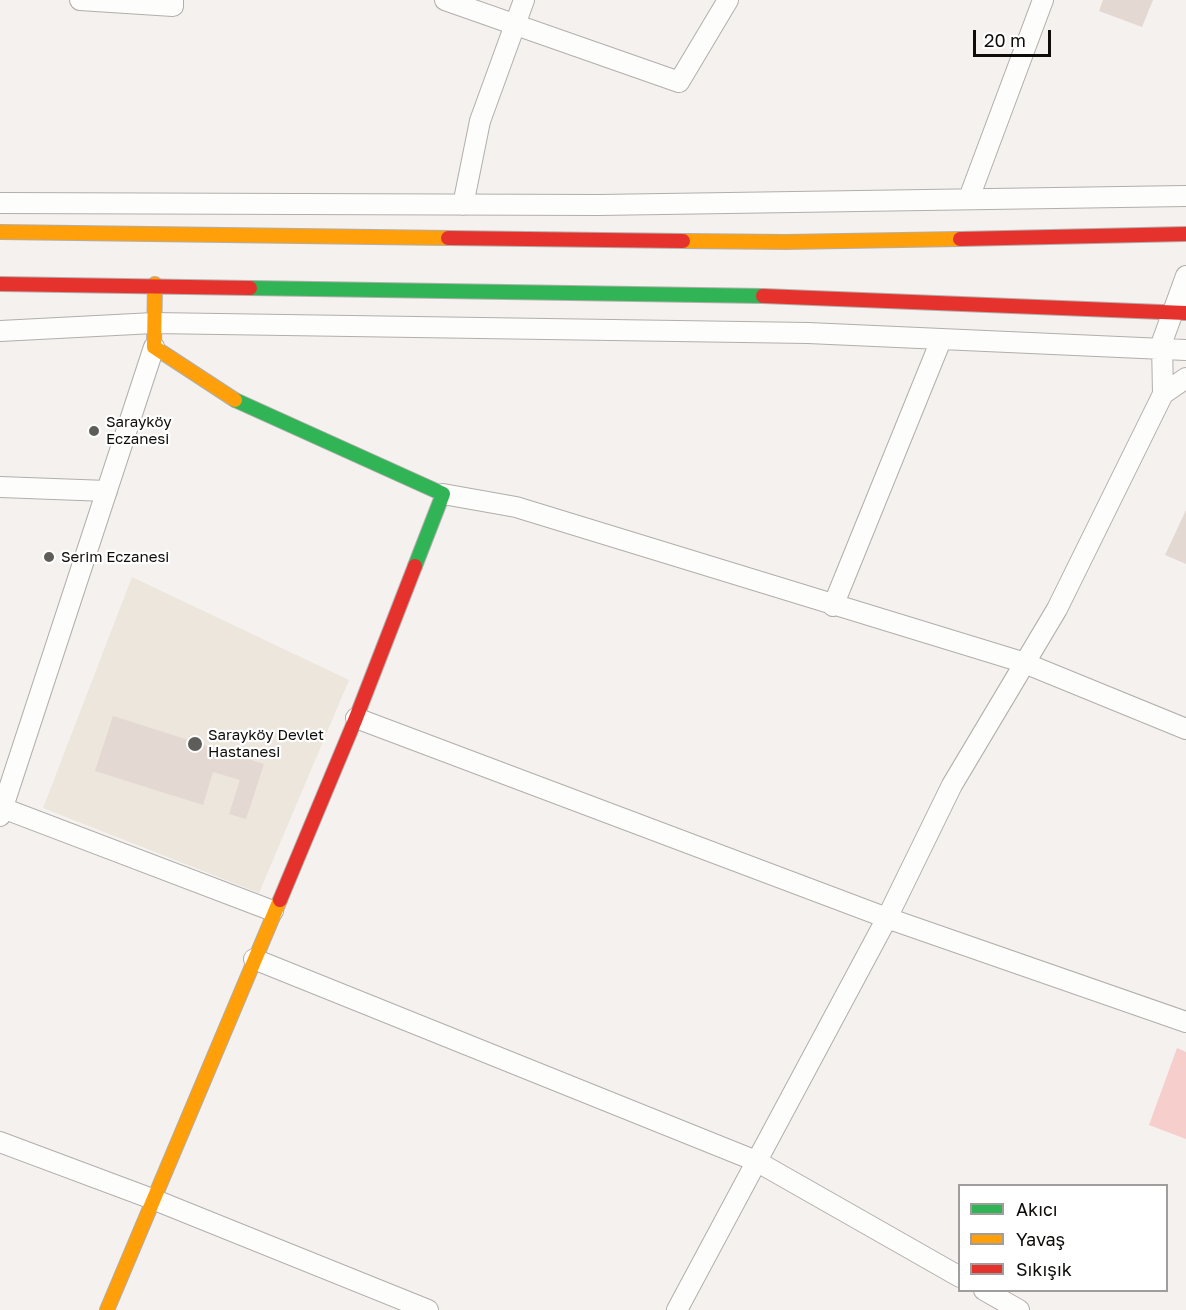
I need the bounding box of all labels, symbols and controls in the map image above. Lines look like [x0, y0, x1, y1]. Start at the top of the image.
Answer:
scale bar [976, 18, 1054, 56]
text: 20 m [984, 29, 1026, 51]
place label: Sarayköy Eczanesi [106, 413, 172, 448]
marker: Sarayköy Eczanesi [87, 424, 101, 438]
place label: Serim Eczanesi [61, 548, 169, 566]
marker: Serim Eczanesi [42, 550, 56, 564]
place label: Sarayköy Devlet Hastanesi [208, 726, 324, 761]
marker: Sarayköy Devlet Hastanesi [186, 735, 204, 753]
legend [958, 1184, 1168, 1292]
text: Akıcı [1016, 1198, 1058, 1220]
text: Yavaş [1016, 1228, 1065, 1250]
text: Sıkışık [1016, 1258, 1072, 1280]

